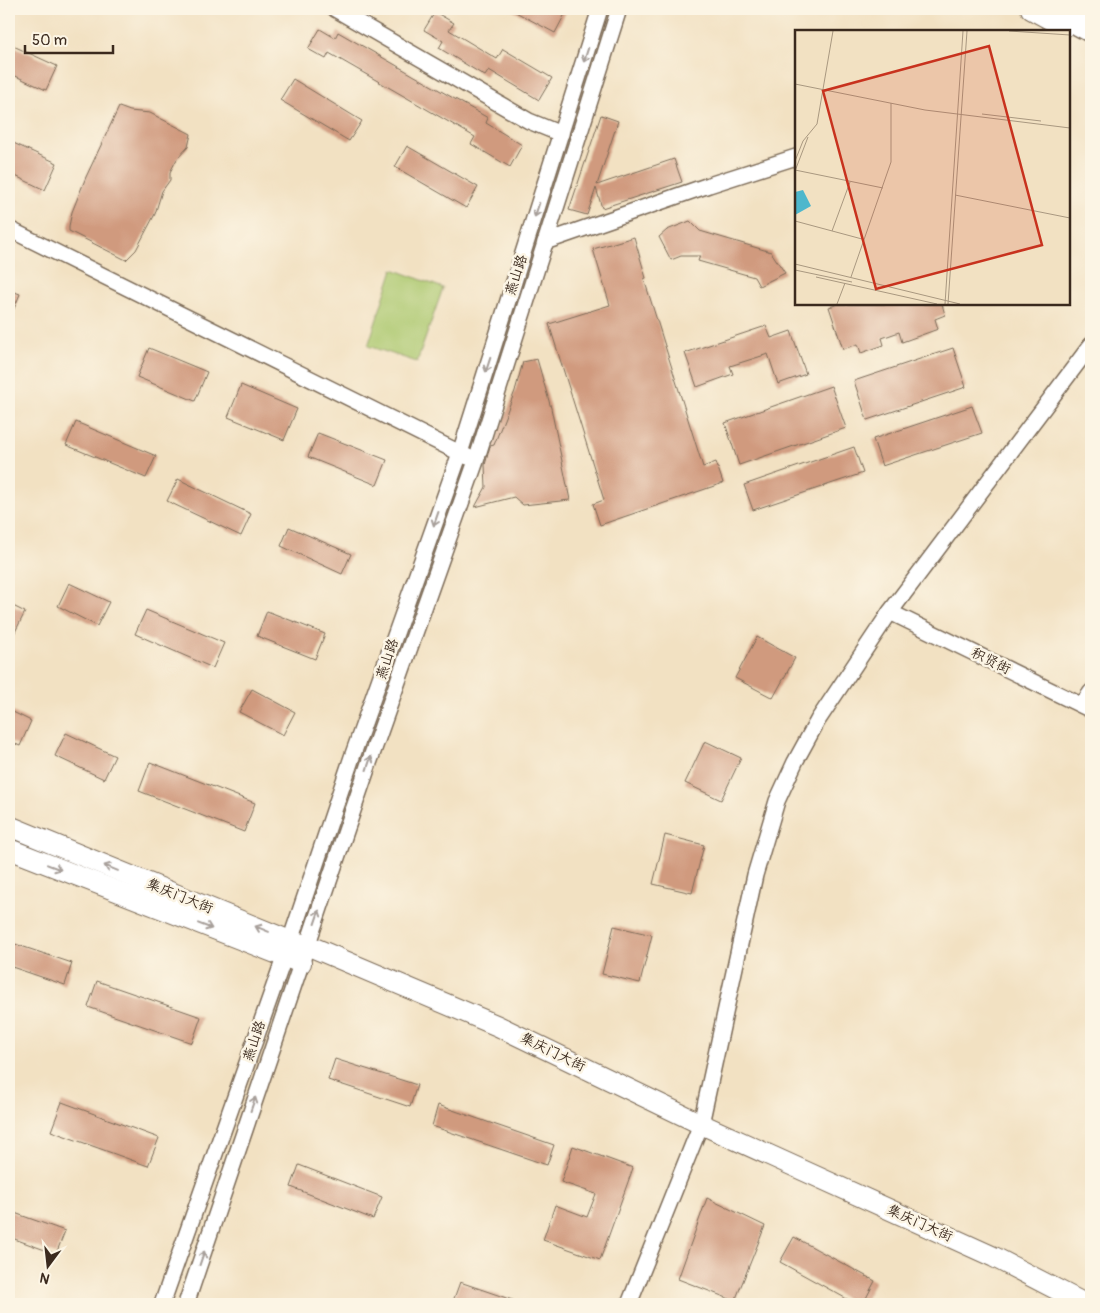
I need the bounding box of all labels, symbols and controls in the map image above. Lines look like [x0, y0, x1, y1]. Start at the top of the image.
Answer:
scale bar [25, 22, 112, 54]
inset map [795, 30, 1070, 305]
text: 50 m [32, 31, 67, 50]
one-way arrow [580, 47, 590, 63]
one-way arrow [531, 202, 541, 218]
street label: 燕山路 [501, 252, 531, 298]
one-way arrow [482, 357, 492, 373]
one-way arrow [431, 511, 440, 527]
street label: 燕山路 [372, 636, 402, 682]
street label: 积贤街 [968, 644, 1014, 678]
one-way arrow [365, 756, 374, 771]
one-way arrow [104, 862, 119, 872]
one-way arrow [46, 863, 61, 872]
street label: 集庆门大街 [144, 875, 216, 917]
one-way arrow [313, 910, 322, 925]
one-way arrow [197, 922, 213, 931]
one-way arrow [254, 924, 270, 933]
street label: 燕山路 [239, 1018, 269, 1064]
street label: 集庆门大街 [518, 1029, 588, 1075]
one-way arrow [249, 1096, 259, 1112]
street label: 集庆门大街 [885, 1201, 955, 1245]
north arrow [22, 1240, 72, 1290]
one-way arrow [198, 1251, 207, 1266]
text: N [38, 1269, 52, 1288]

